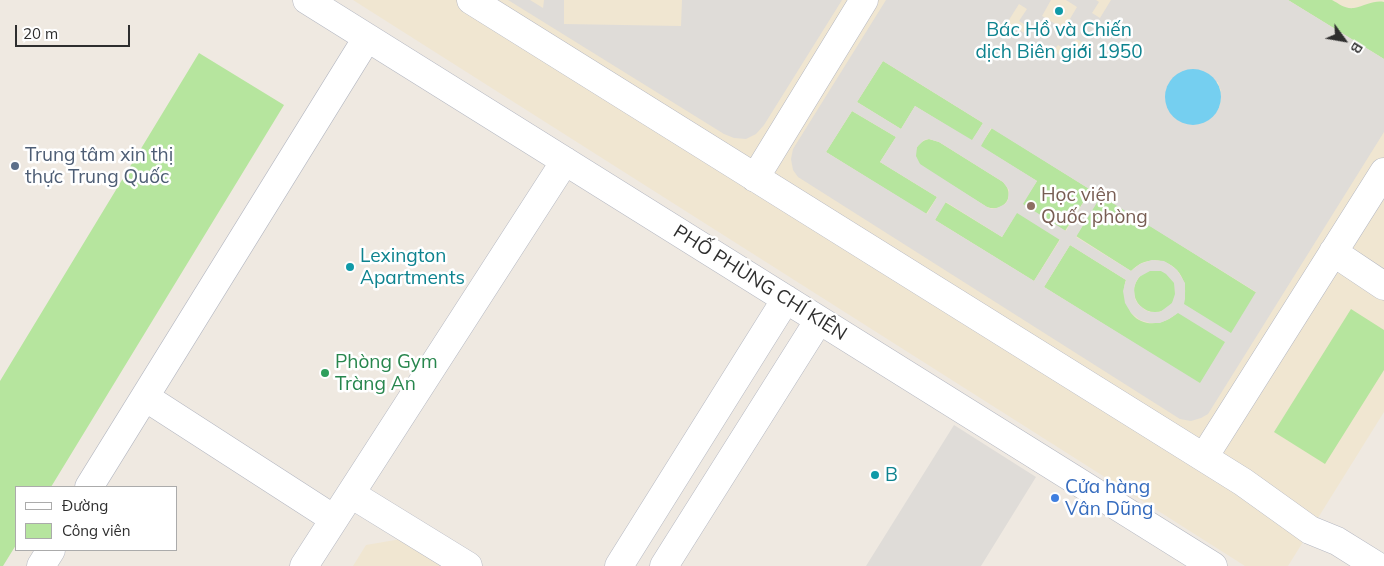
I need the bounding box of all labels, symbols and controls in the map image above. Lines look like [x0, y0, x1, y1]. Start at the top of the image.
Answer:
marker: Bác Hồ và Chiến dịch Biên giới 1950 [1053, 5, 1065, 17]
scale bar [18, 15, 132, 47]
north arrow [1319, 15, 1369, 65]
place label: Bác Hồ và Chiến dịch Biên giới 1950 [975, 19, 1143, 63]
text: 20 m [23, 24, 58, 43]
text: B [1347, 39, 1367, 57]
place label: Trung tâm xin thị thực Trung Quốc [25, 144, 173, 188]
marker: Trung tâm xin thị thực Trung Quốc [9, 160, 21, 172]
place label: Học viện Quốc phòng [1041, 184, 1148, 228]
marker: Học viện Quốc phòng [1025, 200, 1037, 212]
street label: PHỐ PHÙNG CHÍ KIÊN [669, 220, 851, 346]
place label: Lexington Apartments [360, 245, 465, 289]
marker: Lexington Apartments [344, 261, 356, 273]
place label: Phòng Gym Tràng An [335, 351, 438, 395]
marker: Phòng Gym Tràng An [319, 367, 331, 379]
place label: B [885, 464, 898, 486]
marker: B [869, 469, 881, 481]
place label: Cửa hàng Vân Dũng [1065, 476, 1154, 520]
legend [15, 486, 178, 551]
marker: Cửa hàng Vân Dũng [1049, 492, 1061, 504]
text: Đường [62, 496, 108, 515]
text: Công viên [62, 521, 131, 540]

